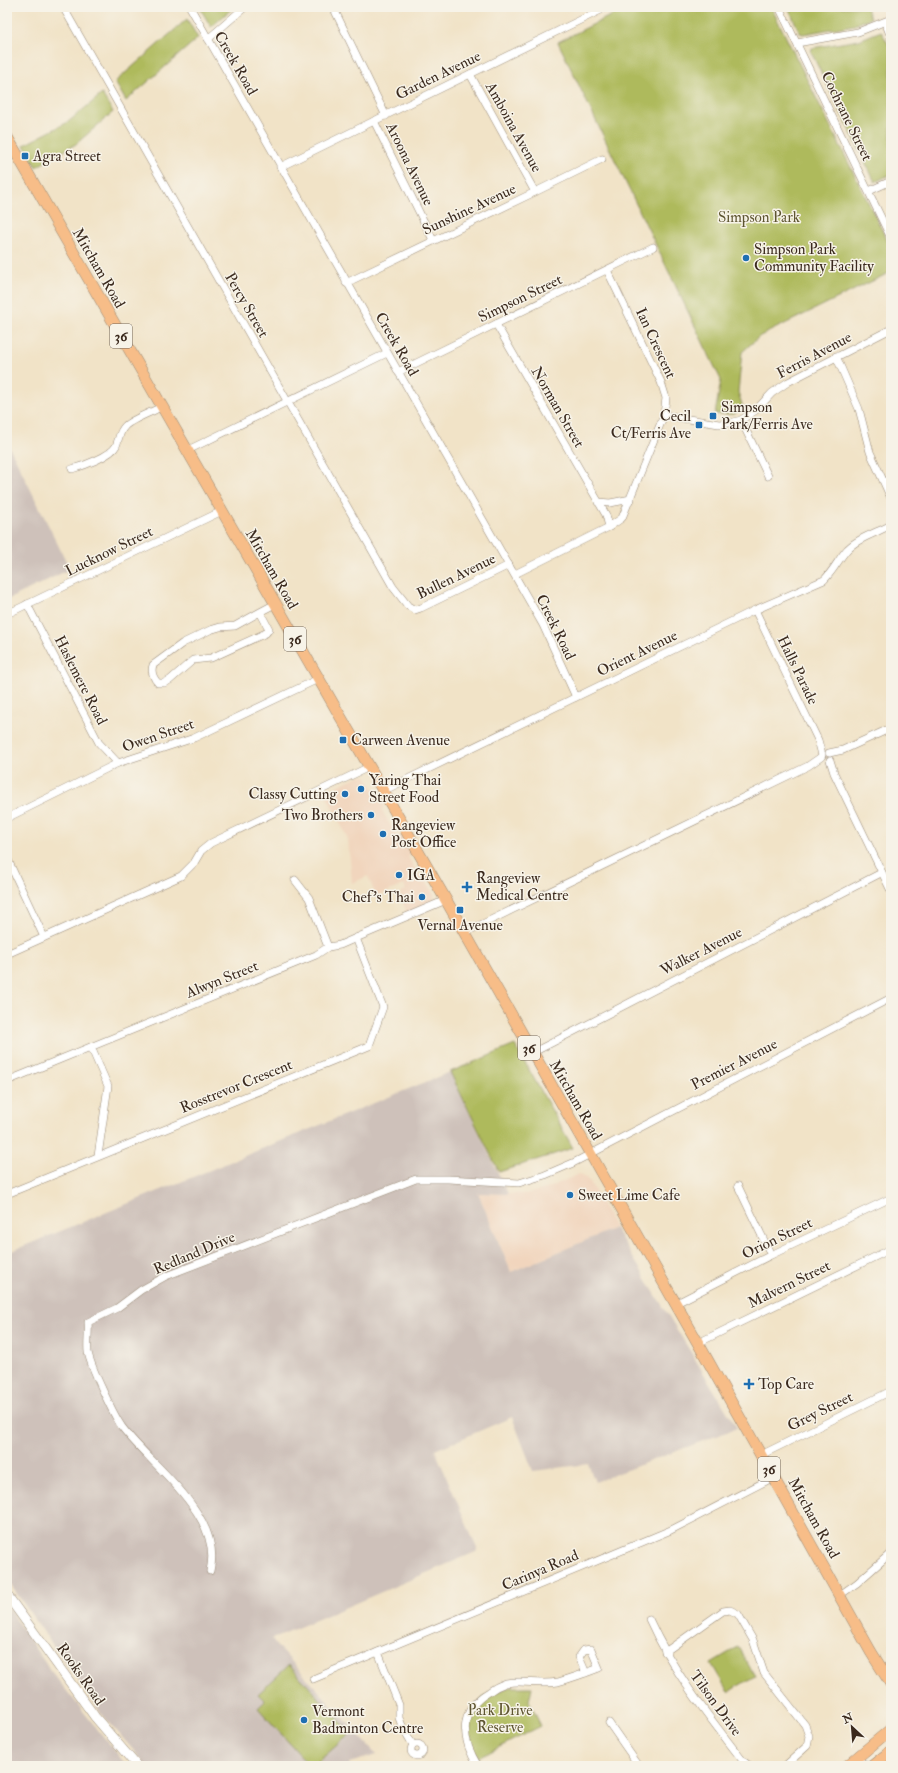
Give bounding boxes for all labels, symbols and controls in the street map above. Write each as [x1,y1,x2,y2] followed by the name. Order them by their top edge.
[210,28,262,99] street label: Creek Road
[393,47,484,104] street label: Garden Avenue
[817,68,876,164] street label: Cochrane Street
[481,78,546,176] street label: Amboina Avenue
[381,119,438,209] street label: Aroona Avenue
[32,147,101,166] place label: Agra Street
[20,151,30,161] marker: Agra Street
[419,179,519,239] street label: Sunshine Avenue
[718,208,800,228] park label: Simpson Park
[68,225,129,312] street label: Mitcham Road
[754,240,874,276] place label: Simpson Park Community Facility
[741,253,751,263] marker: Simpson Park Community Facility
[220,269,273,341] street label: Percy Street
[475,270,566,328] street label: Simpson Street
[631,305,680,382] street label: Ian Crescent
[371,309,423,380] street label: Creek Road
[110,324,132,348] road number: 36
[773,328,855,383] street label: Ferris Avenue
[527,363,589,451] street label: Norman Street
[721,398,813,434] place label: Simpson Park/Ferris Ave
[611,407,691,443] place label: Cecil Ct/Ferris Ave
[708,411,718,421] marker: Simpson Park/Ferris Ave
[694,420,704,430] marker: Cecil Ct/Ferris Ave
[62,522,156,581] street label: Lucknow Street
[241,526,302,613] street label: Mitcham Road
[413,549,499,604] street label: Bullen Avenue
[532,591,580,664] street label: Creek Road
[594,626,681,681] street label: Orient Avenue
[284,627,306,651] road number: 36
[50,632,111,729] street label: Haslemere Road
[773,633,822,708] street label: Halls Parade
[120,714,197,757] street label: Owen Street
[351,731,450,750] place label: Carween Avenue
[338,735,348,745] marker: Carween Avenue
[369,771,441,807] place label: Yaring Thai Street Food
[356,784,366,794] marker: Yaring Thai Street Food
[249,785,338,804] place label: Classy Cutting
[340,789,350,799] marker: Classy Cutting
[282,806,363,825] place label: Two Brothers
[366,810,376,820] marker: Two Brothers
[391,816,456,852] place label: Rangeview Post Office
[378,829,388,839] marker: Rangeview Post Office
[407,866,436,885] place label: IGA
[476,869,569,905] place label: Rangeview Medical Centre
[394,870,404,880] marker: IGA
[461,881,473,893] marker: Rangeview Medical Centre
[342,888,414,907] place label: Chef's Thai
[417,892,427,902] marker: Chef's Thai
[455,905,465,915] marker: Vernal Avenue
[417,916,503,935] place label: Vernal Avenue
[656,923,745,981] street label: Walker Avenue
[182,956,261,1003] street label: Alwyn Street
[688,1035,781,1094] street label: Premier Avenue
[518,1036,540,1060] road number: 36
[177,1055,295,1118] street label: Rosstrevor Crescent
[545,1057,606,1144] street label: Mitcham Road
[578,1186,680,1205] place label: Sweet Lime Cafe
[565,1190,575,1200] marker: Sweet Lime Cafe
[739,1213,816,1264] street label: Orion Street
[150,1228,238,1279] street label: Redland Drive
[745,1256,834,1313] street label: Malvern Street
[758,1375,814,1395] place label: Top Care
[743,1378,755,1390] marker: Top Care
[784,1387,856,1435] street label: Grey Street
[758,1457,780,1481] road number: 36
[784,1475,844,1563] street label: Mitcham Road
[499,1546,582,1595] street label: Carinya Road
[52,1639,109,1710] street label: Rooks Road
[685,1667,746,1740] street label: Tilson Drive
[468,1701,532,1737] park label: Park Drive Reserve
[312,1702,423,1738] place label: Vermont Badminton Centre
[832,1707,872,1747] north arrow
[840,1710,856,1727] text: N
[299,1715,309,1725] marker: Vermont Badminton Centre

